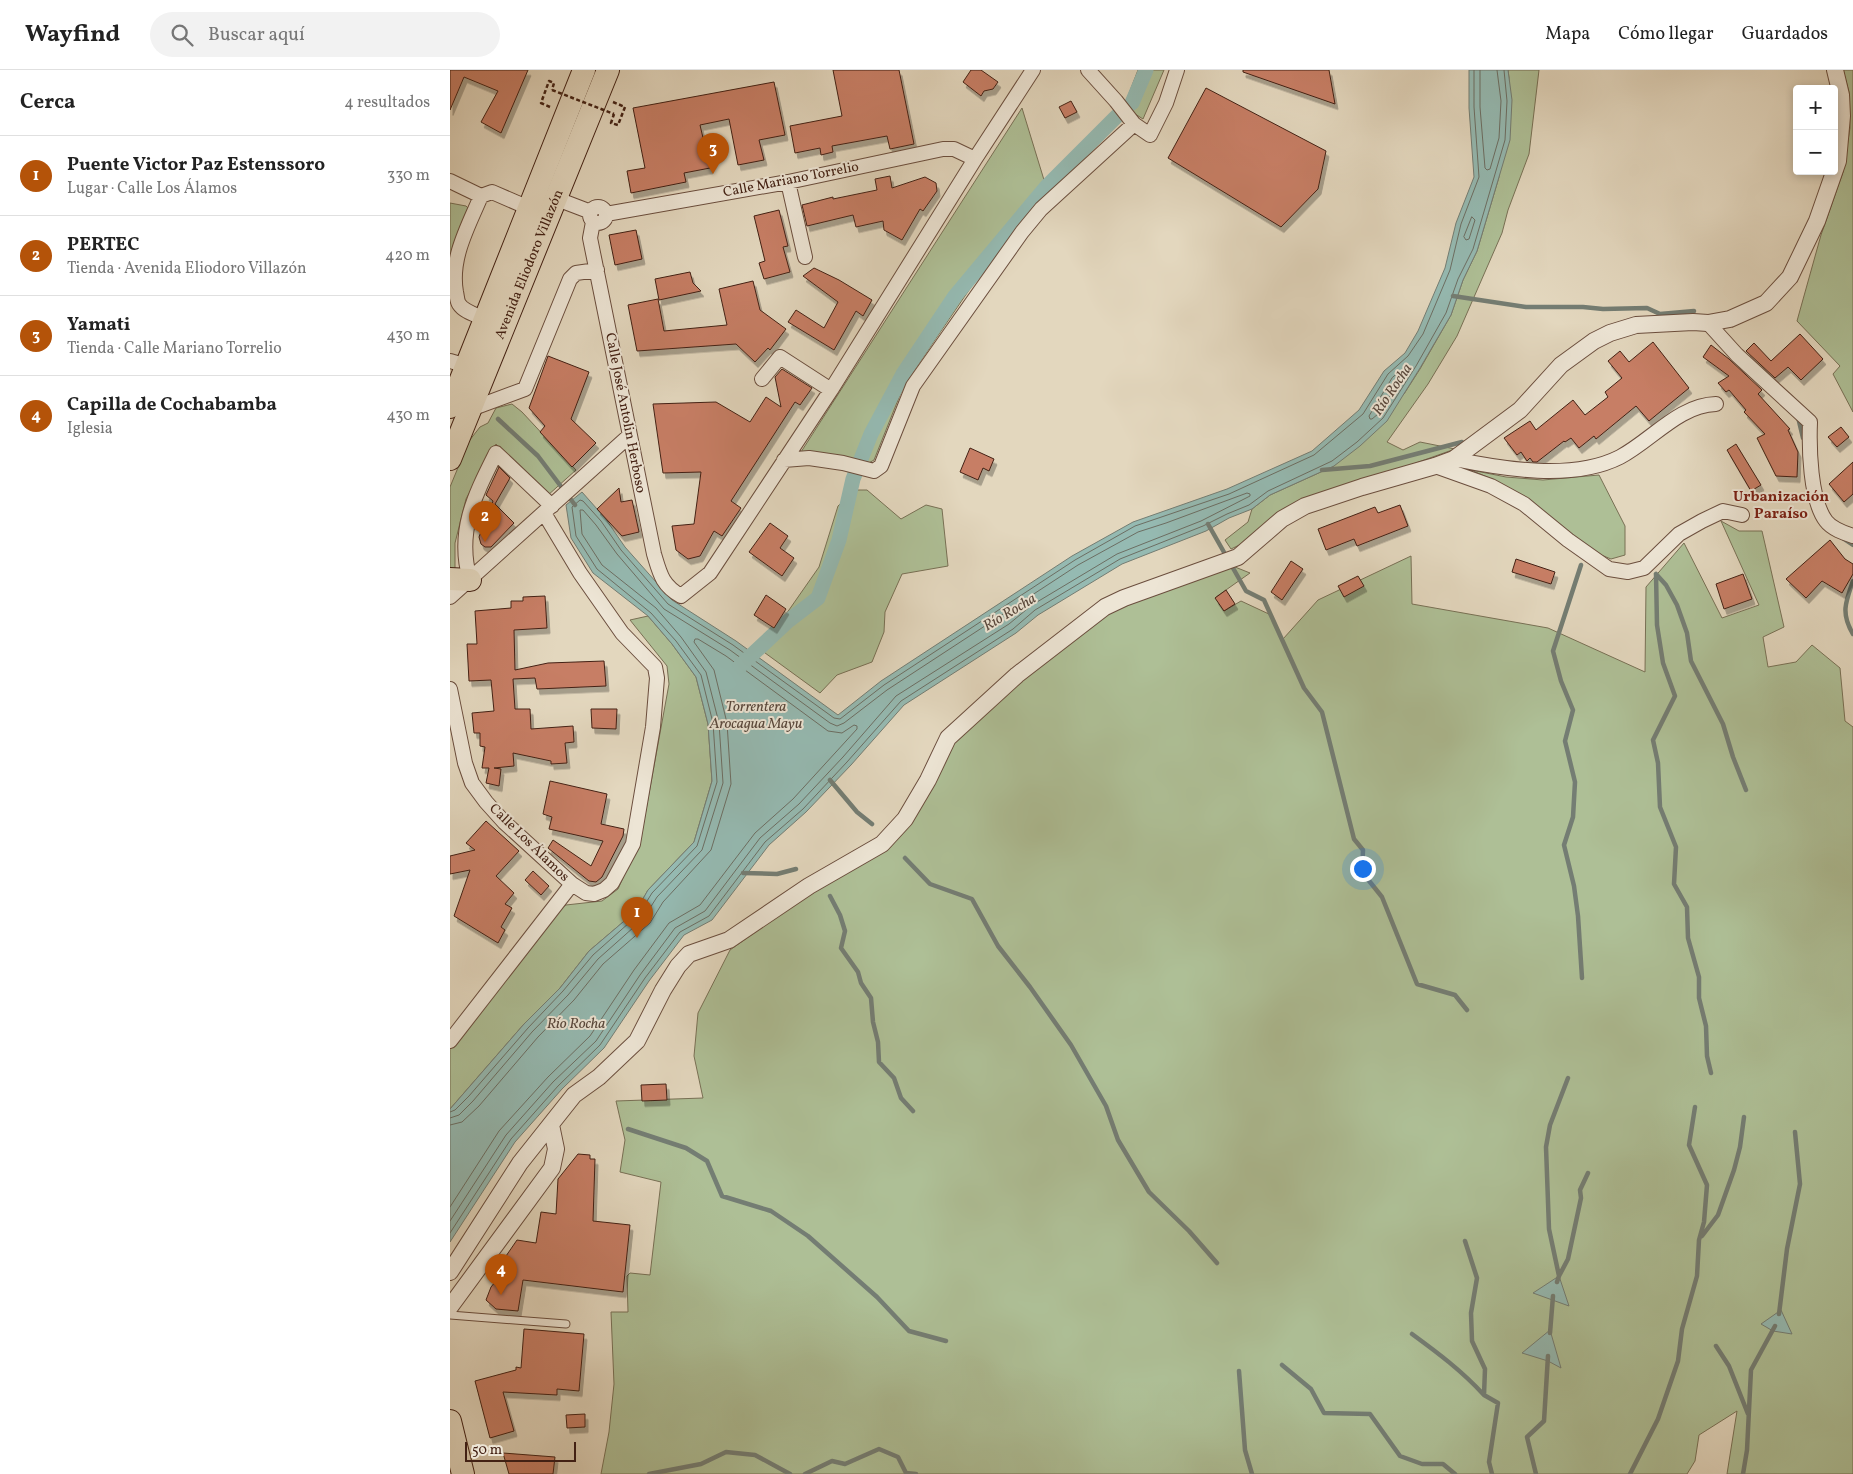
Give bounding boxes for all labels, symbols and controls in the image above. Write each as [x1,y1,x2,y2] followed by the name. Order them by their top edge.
[150,12,500,57] search box
[25,18,120,52] text: Wayfind
[168,21,196,49] icon: search
[208,22,305,48] text: Buscar aquí
[1545,22,1590,47] text: Mapa
[1618,22,1714,47] text: Cómo llegar
[1742,22,1828,47] text: Guardados
[1793,85,1838,175] map controls
[1793,85,1838,130] button: +
[20,88,75,117] text: Cerca
[344,92,430,114] text: 4 resultados
[1793,130,1838,175] button: −
[697,133,729,174] pin: 3
[67,152,325,178] text: Puente Victor Paz Estenssoro
[721,158,861,202] street label: Calle Mariano Torrelio
[33,165,39,187] text: 1
[387,165,430,187] text: 330 m
[67,178,237,200] text: Lugar · Calle Los Álamos
[490,187,568,342] street label: Avenida Eliodoro Villazón
[67,232,139,258] text: PERTEC
[32,245,40,267] text: 2
[385,245,430,267] text: 420 m
[67,258,307,280] text: Tienda · Avenida Eliodoro Villazón
[67,312,131,338] text: Yamati
[32,325,40,347] text: 3
[386,325,430,347] text: 430 m
[600,331,650,495] street label: Calle José Antolin Herboso
[67,338,282,360] text: Tienda · Calle Mariano Torrelio
[1368,360,1418,420] water label: Río Rocha
[67,392,277,418] text: Capilla de Cochabamba
[31,405,41,427] text: 4
[386,405,430,427] text: 430 m
[67,418,113,440] text: Iglesia
[1733,487,1829,525] district label: Urbanización Paraíso
[469,501,501,542] pin: 2
[979,589,1041,637] water label: Río Rocha
[709,697,803,735] water label: Torrentera Arocagua Mayu
[485,800,573,886] street label: Calle Los Álamos
[1350,856,1376,882] your location
[621,897,653,938] pin: 1
[547,1014,605,1035] water label: Río Rocha
[485,1254,517,1295] pin: 4
[465,1439,576,1462] scale bar
[472,1441,502,1460] text: 50 m

